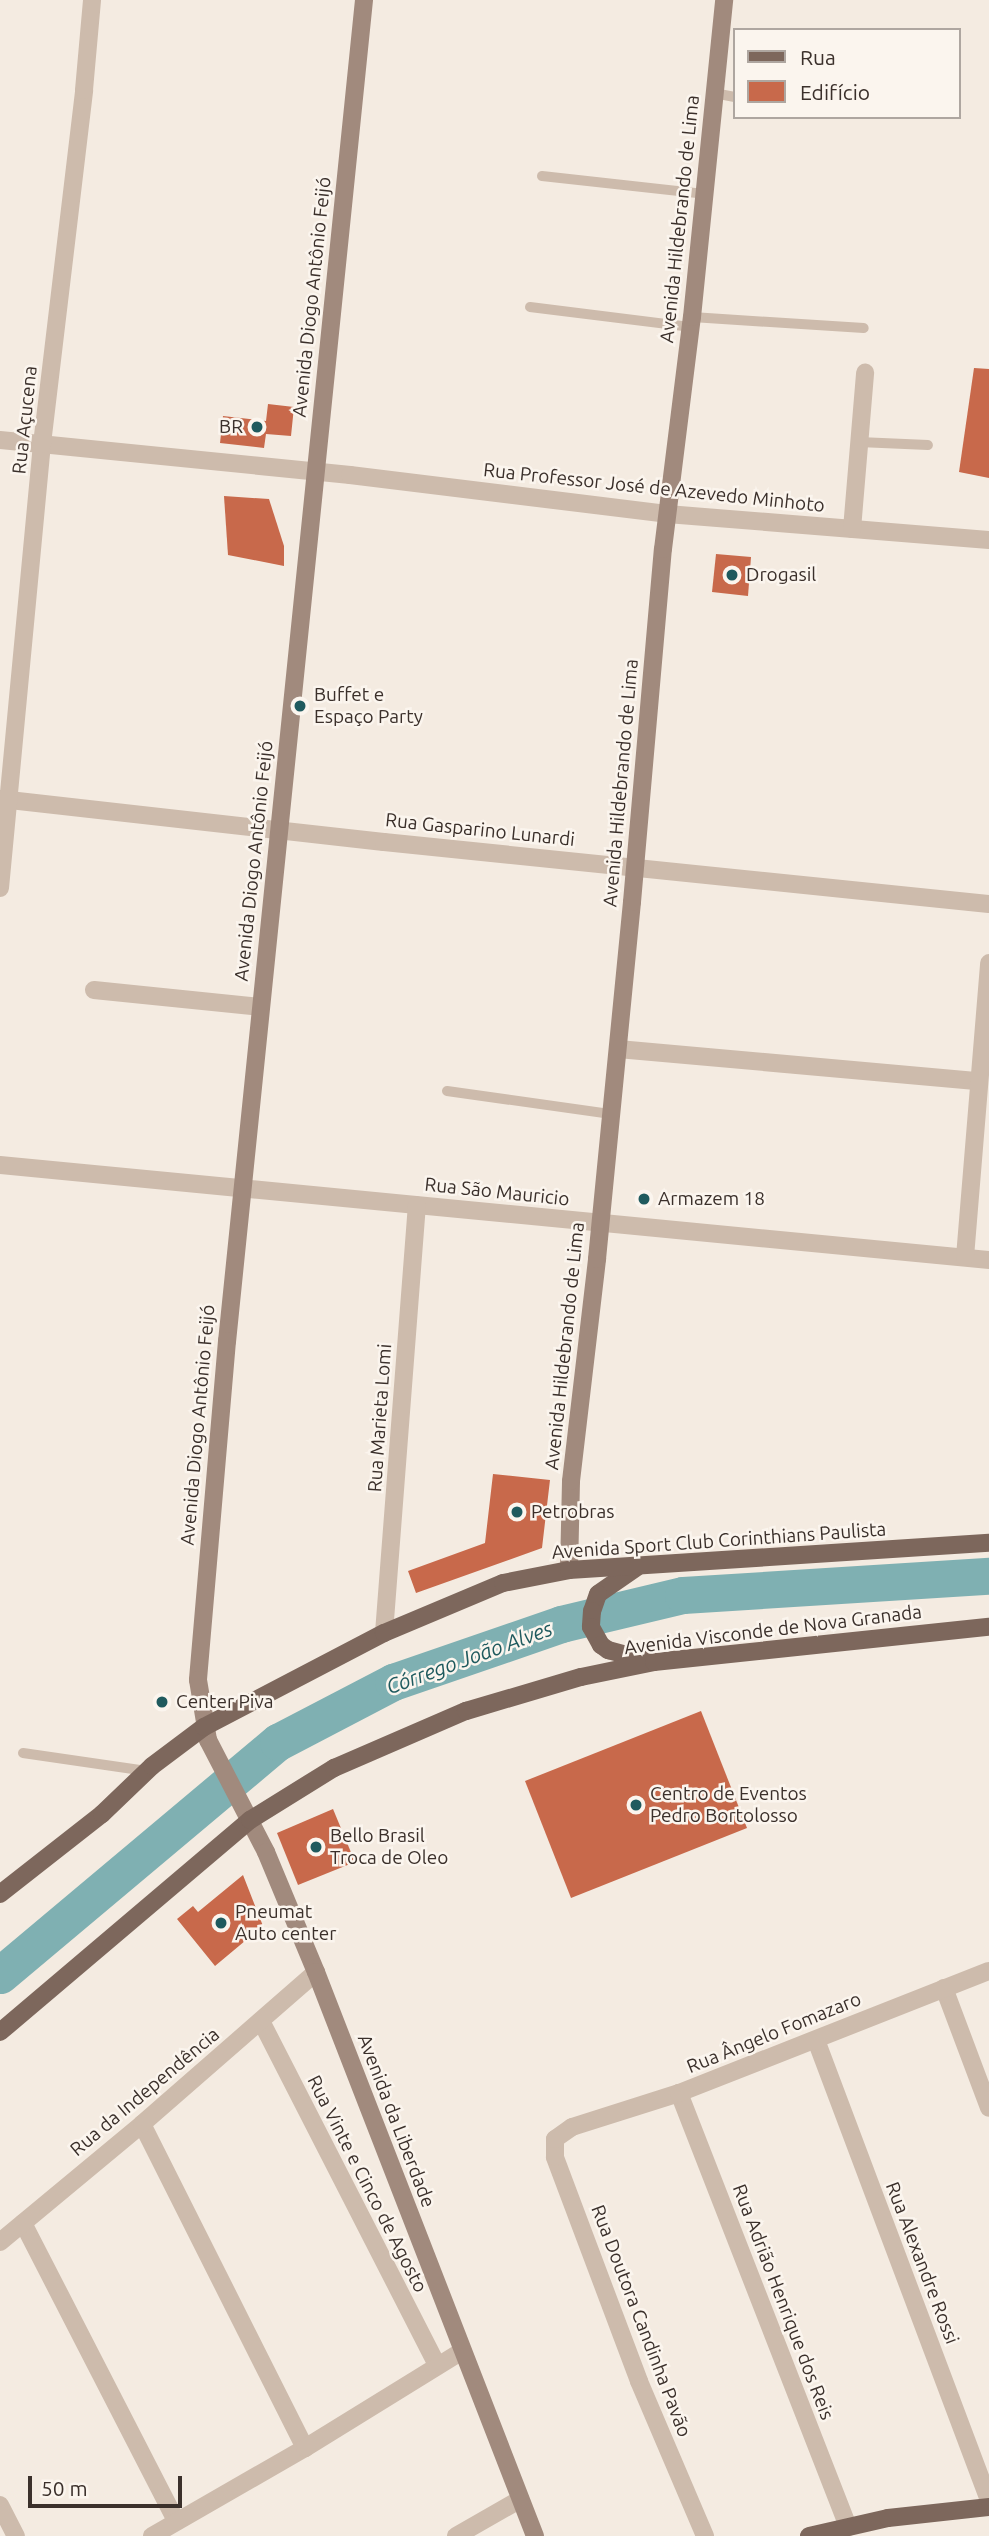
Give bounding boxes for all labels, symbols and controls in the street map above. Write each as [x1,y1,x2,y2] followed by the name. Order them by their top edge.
[734,28,961,119] legend
[800,45,836,69] text: Rua
[800,80,870,104] text: Edifício
[656,94,704,344] street label: Avenida Hildebrando de Lima
[288,176,336,418] street label: Avenida Diogo Antônio Feijó
[8,365,42,475] street label: Rua Açucena
[219,416,243,438] place label: BR
[249,419,265,435] marker: BR
[482,459,826,517] street label: Rua Professor José de Azevedo Minhoto
[746,564,816,586] place label: Drogasil
[724,567,740,583] marker: Drogasil
[599,658,643,908] street label: Avenida Hildebrando de Lima
[314,684,423,728] place label: Buffet e Espaço Party
[292,698,308,714] marker: Buffet e Espaço Party
[230,740,278,982] street label: Avenida Diogo Antônio Feijó
[384,809,576,851] street label: Rua Gasparino Lunardi
[423,1173,571,1211] street label: Rua São Mauricio
[658,1188,765,1210] place label: Armazem 18
[636,1191,652,1207] marker: Armazem 18
[541,1221,589,1471] street label: Avenida Hildebrando de Lima
[176,1304,220,1546] street label: Avenida Diogo Antônio Feijó
[363,1343,397,1493] street label: Rua Marieta Lomi
[531,1501,615,1523] place label: Petrobras
[509,1504,525,1520] marker: Petrobras
[551,1518,887,1564] street label: Avenida Sport Club Corinthians Paulista
[623,1600,923,1660] street label: Avenida Visconde de Nova Granada
[382,1615,556,1699] water label: Córrego João Alves
[176,1691,273,1713] place label: Center Piva
[154,1694,170,1710] marker: Center Piva
[650,1783,807,1827] place label: Centro de Eventos Pedro Bortolosso
[628,1797,644,1813] marker: Centro de Eventos Pedro Bortolosso
[330,1825,448,1869] place label: Bello Brasil Troca de Oleo
[308,1839,324,1855] marker: Bello Brasil Troca de Oleo
[235,1901,336,1945] place label: Pneumat Auto center
[213,1915,229,1931] marker: Pneumat Auto center
[684,1988,864,2078] street label: Rua Ângelo Fomazaro
[66,2023,224,2161] street label: Rua da Independência
[353,2031,439,2211] street label: Avenida da Liberdade
[302,2072,432,2296] street label: Rua Vinte e Cinco de Agosto
[881,2179,963,2347] street label: Rua Alexandre Rossi
[727,2181,839,2423] street label: Rua Adrião Henrique dos Reis
[586,2202,696,2440] street label: Rua Doutora Candinha Pavão
[32,2462,186,2506] scale bar
[41,2476,88,2500] text: 50 m

